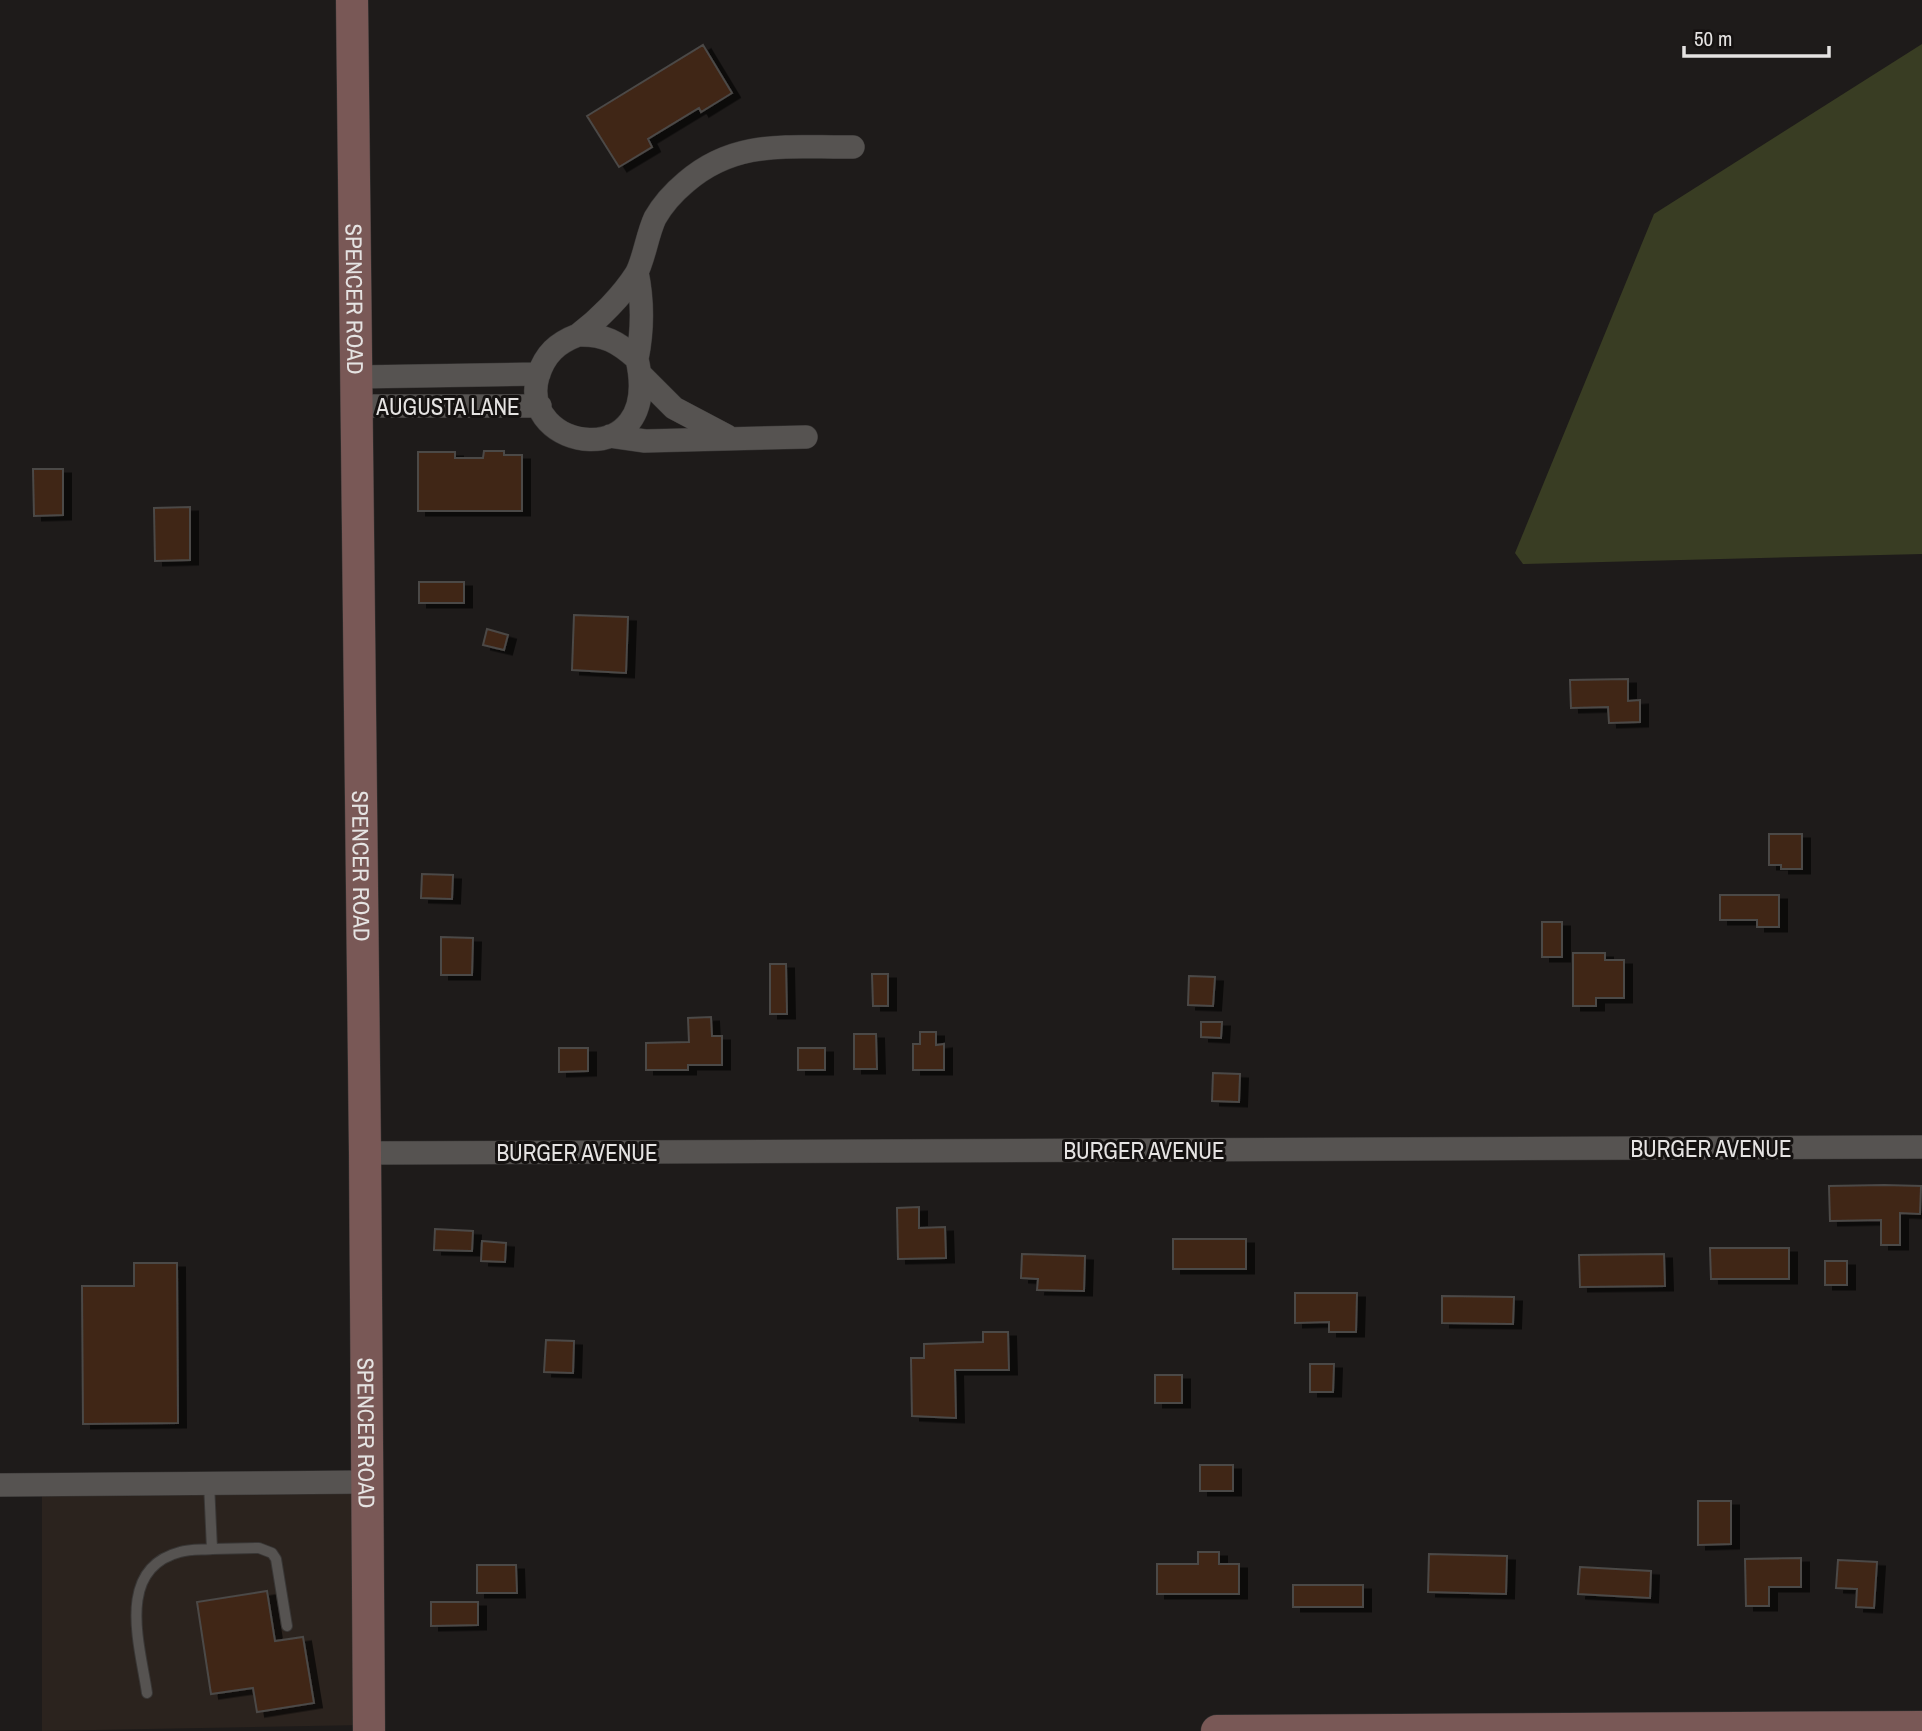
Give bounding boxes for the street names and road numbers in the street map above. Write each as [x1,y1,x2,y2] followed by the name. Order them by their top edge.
[339,223,372,375] street label: SPENCER ROAD
[375,391,520,422] street label: AUGUSTA LANE
[345,790,378,942] street label: SPENCER ROAD
[1630,1133,1792,1164] street label: BURGER AVENUE
[1063,1135,1225,1166] street label: BURGER AVENUE
[496,1137,658,1168] street label: BURGER AVENUE
[351,1357,383,1509] street label: SPENCER ROAD

